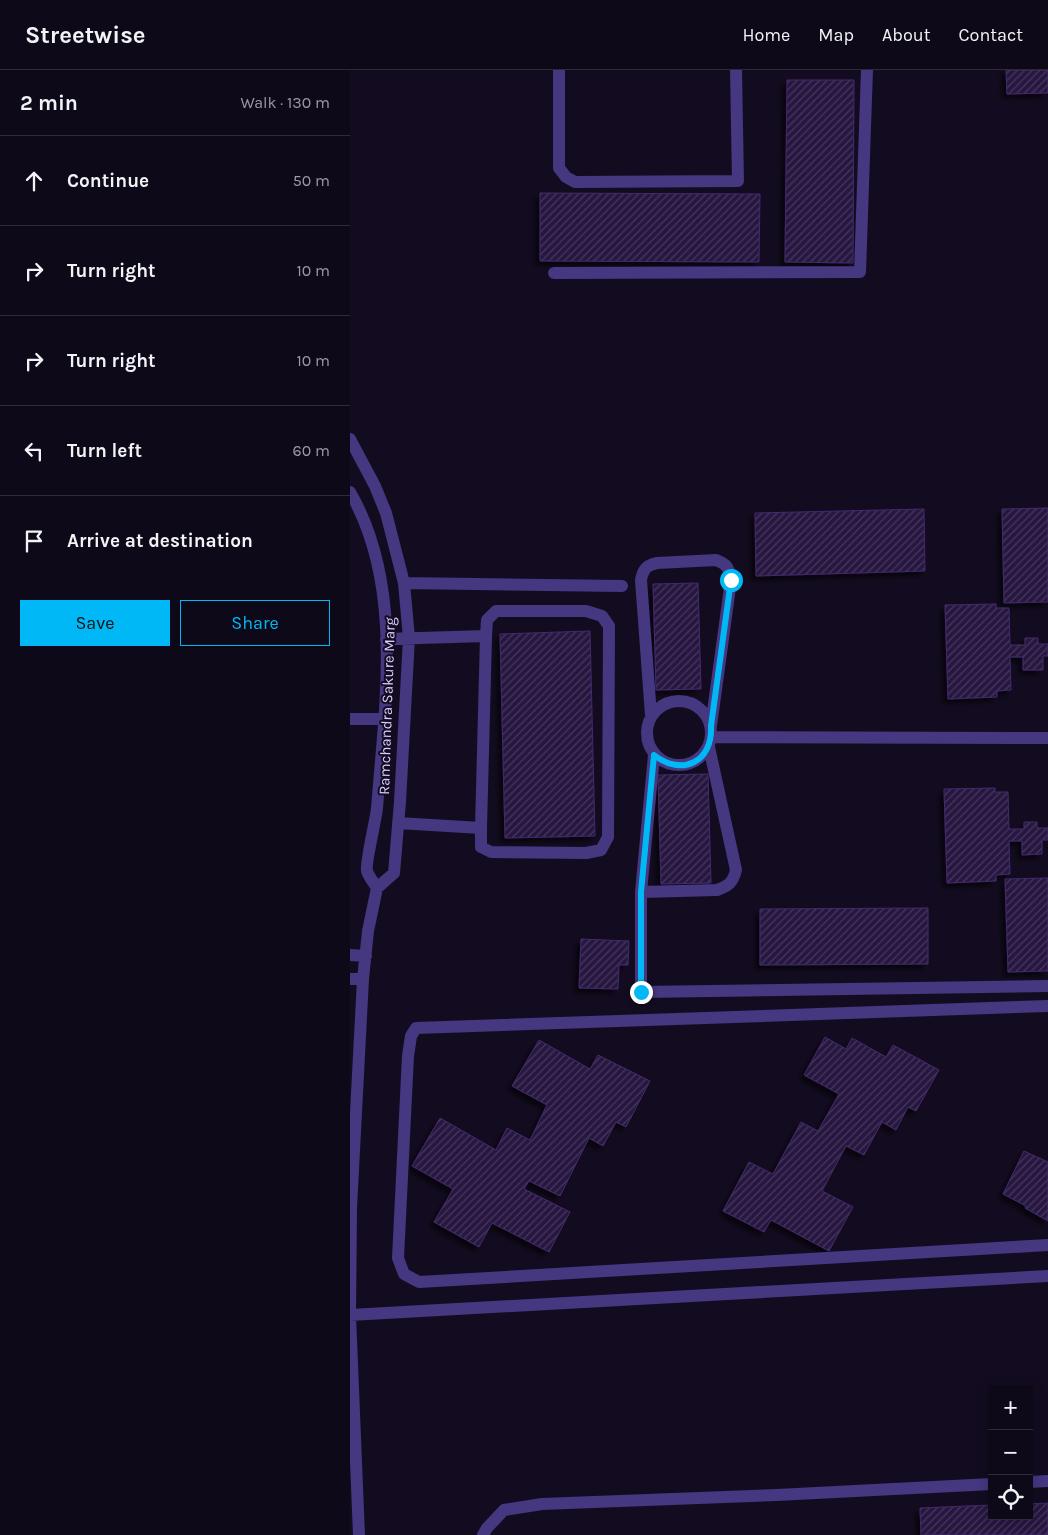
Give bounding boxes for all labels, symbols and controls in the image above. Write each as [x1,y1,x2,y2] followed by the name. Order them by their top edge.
[25,21,146,49] text: Streetwise
[742,24,790,46] text: Home
[818,24,854,46] text: Map
[882,24,931,46] text: About
[959,24,1023,46] text: Contact
[20,91,78,115] text: 2 min
[240,93,330,112] text: Walk · 130 m
[20,167,48,195] icon: ahead
[67,170,149,192] text: Continue
[293,171,330,190] text: 50 m
[20,257,48,285] icon: right
[67,260,156,282] text: Turn right
[296,261,330,280] text: 10 m
[20,347,48,375] icon: right
[67,350,156,372] text: Turn right
[296,351,330,370] text: 10 m
[20,437,48,465] icon: left
[67,440,142,462] text: Turn left
[293,441,330,460] text: 60 m
[20,527,48,555] icon: arrive
[67,530,253,552] text: Arrive at destination
[720,569,743,592] route start
[20,600,170,646] button: Save
[180,600,330,646] button: Share
[375,616,399,795] street label: Ramchandra Sakure Marg
[630,981,653,1004] route end
[988,1385,1033,1520] map controls
[988,1385,1033,1430] button: +
[988,1430,1033,1475] button: −
[988,1475,1033,1520] button: locate

